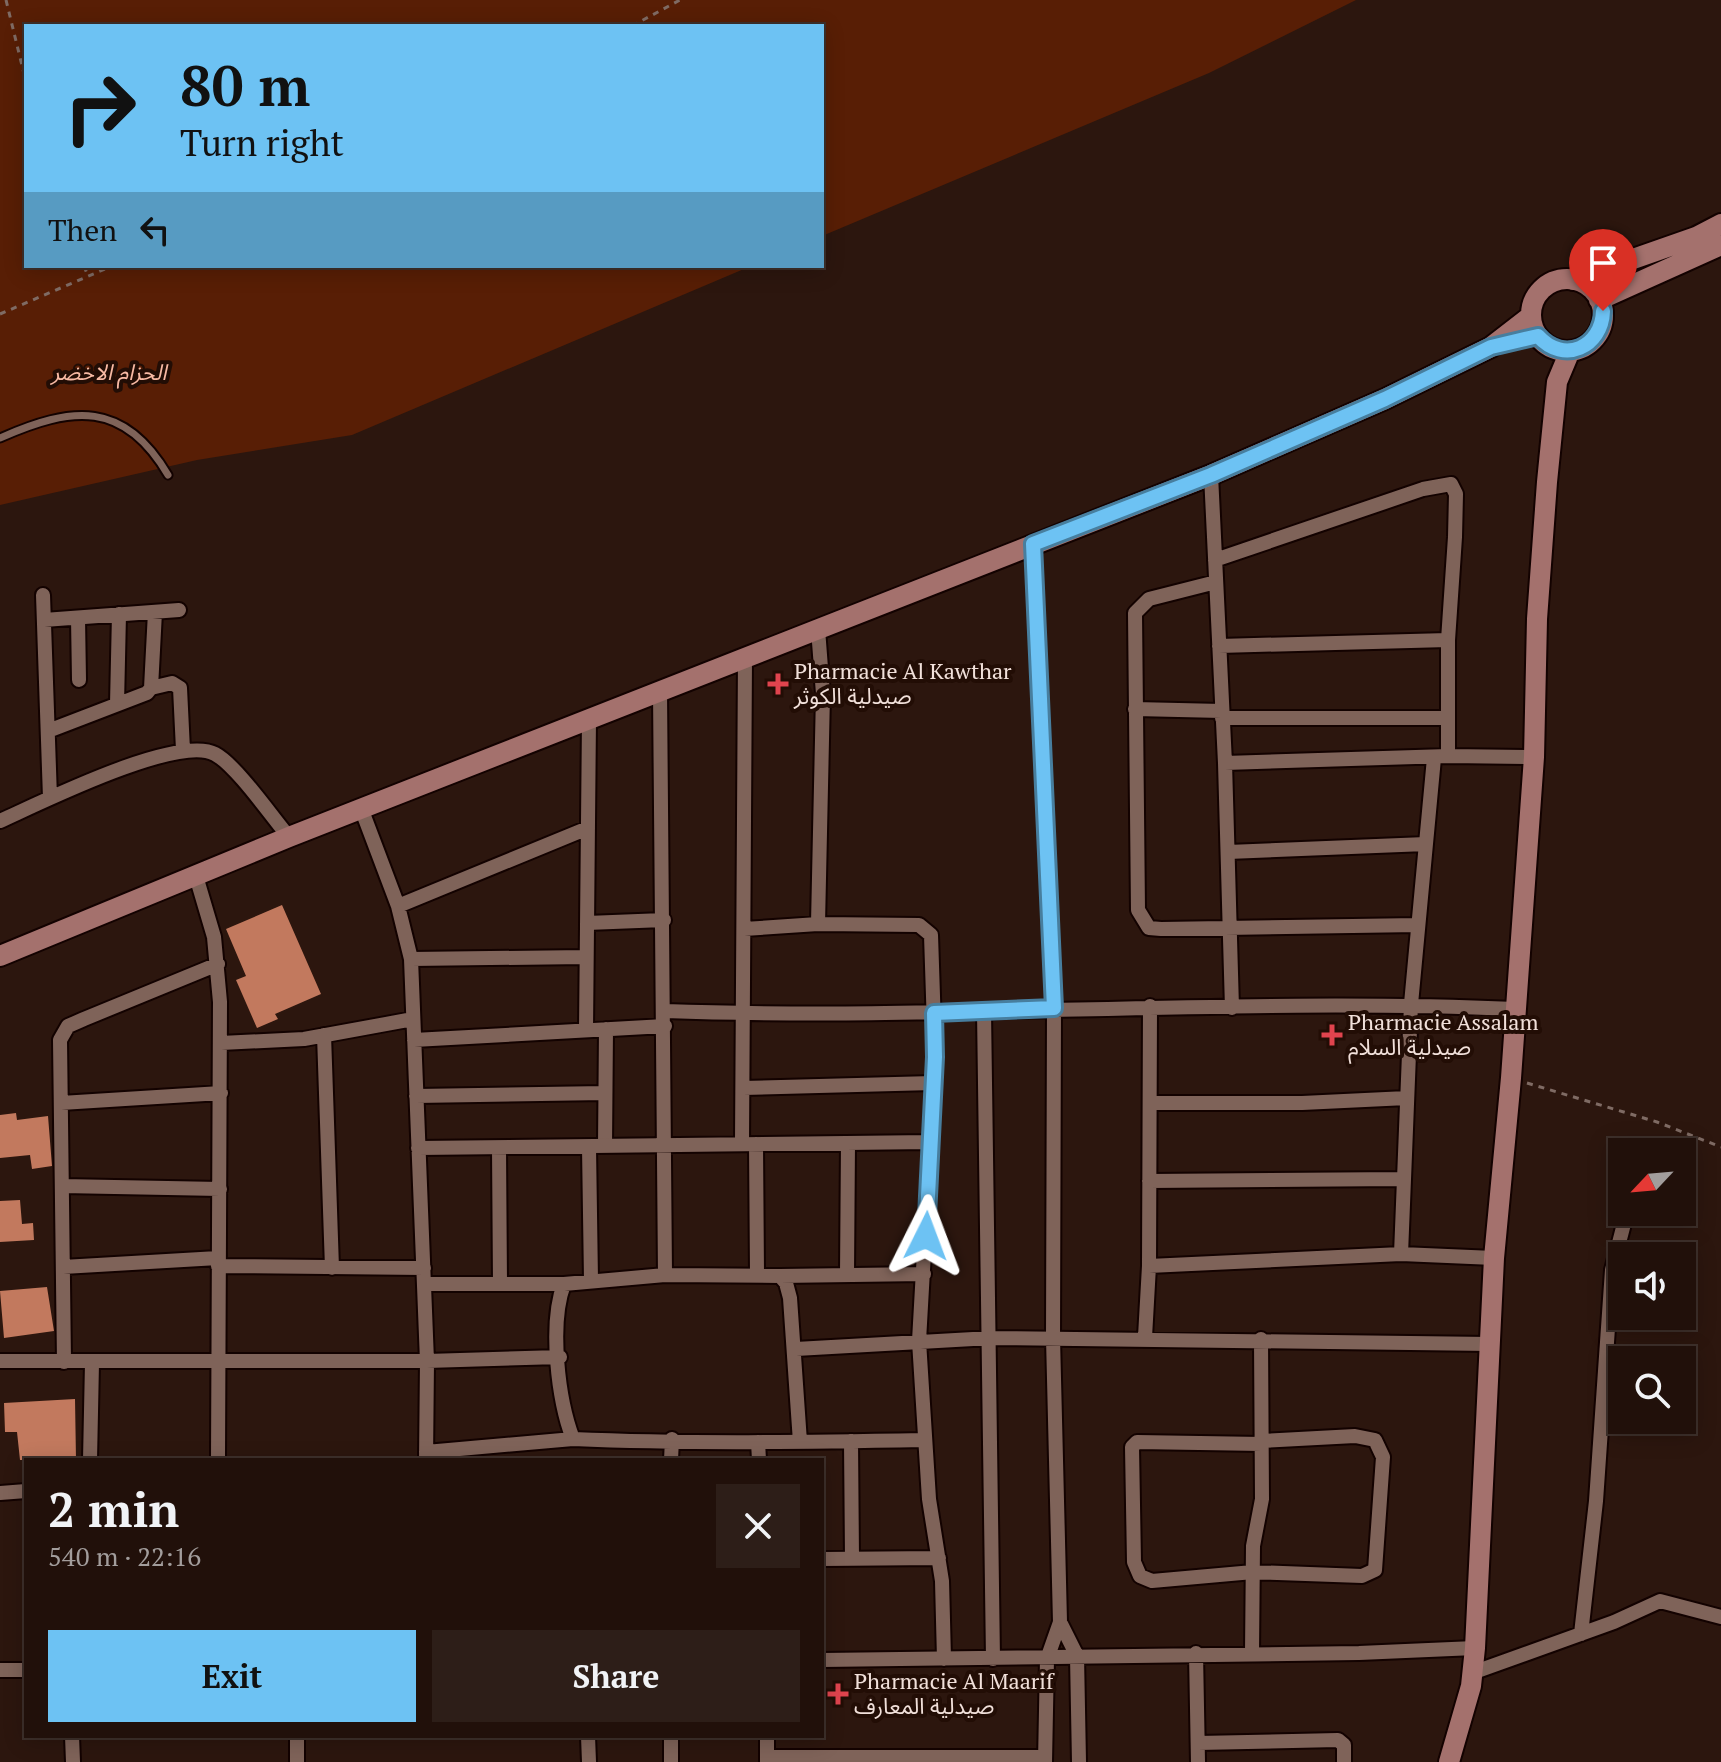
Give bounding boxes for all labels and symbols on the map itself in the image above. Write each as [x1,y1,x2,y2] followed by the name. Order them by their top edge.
[1569,229,1637,311] pin
[50,357,169,389] park label: الحزام الاخضر
[793,656,1012,710] place label: Pharmacie Al Kawthar صيدلية الكوثر
[769,675,787,693] marker: Pharmacie Al Kawthar صيدلية الكوثر
[1348,1007,1538,1064] place label: Pharmacie Assalam صيدلية السلام
[1323,1026,1341,1044] marker: Pharmacie Assalam صيدلية السلام
[1608,1138,1696,1226] north arrow
[884,1194,968,1278] position arrow
[854,1666,1055,1720] place label: Pharmacie Al Maarif صيدلية المعارف
[829,1685,847,1703] marker: Pharmacie Al Maarif صيدلية المعارف

